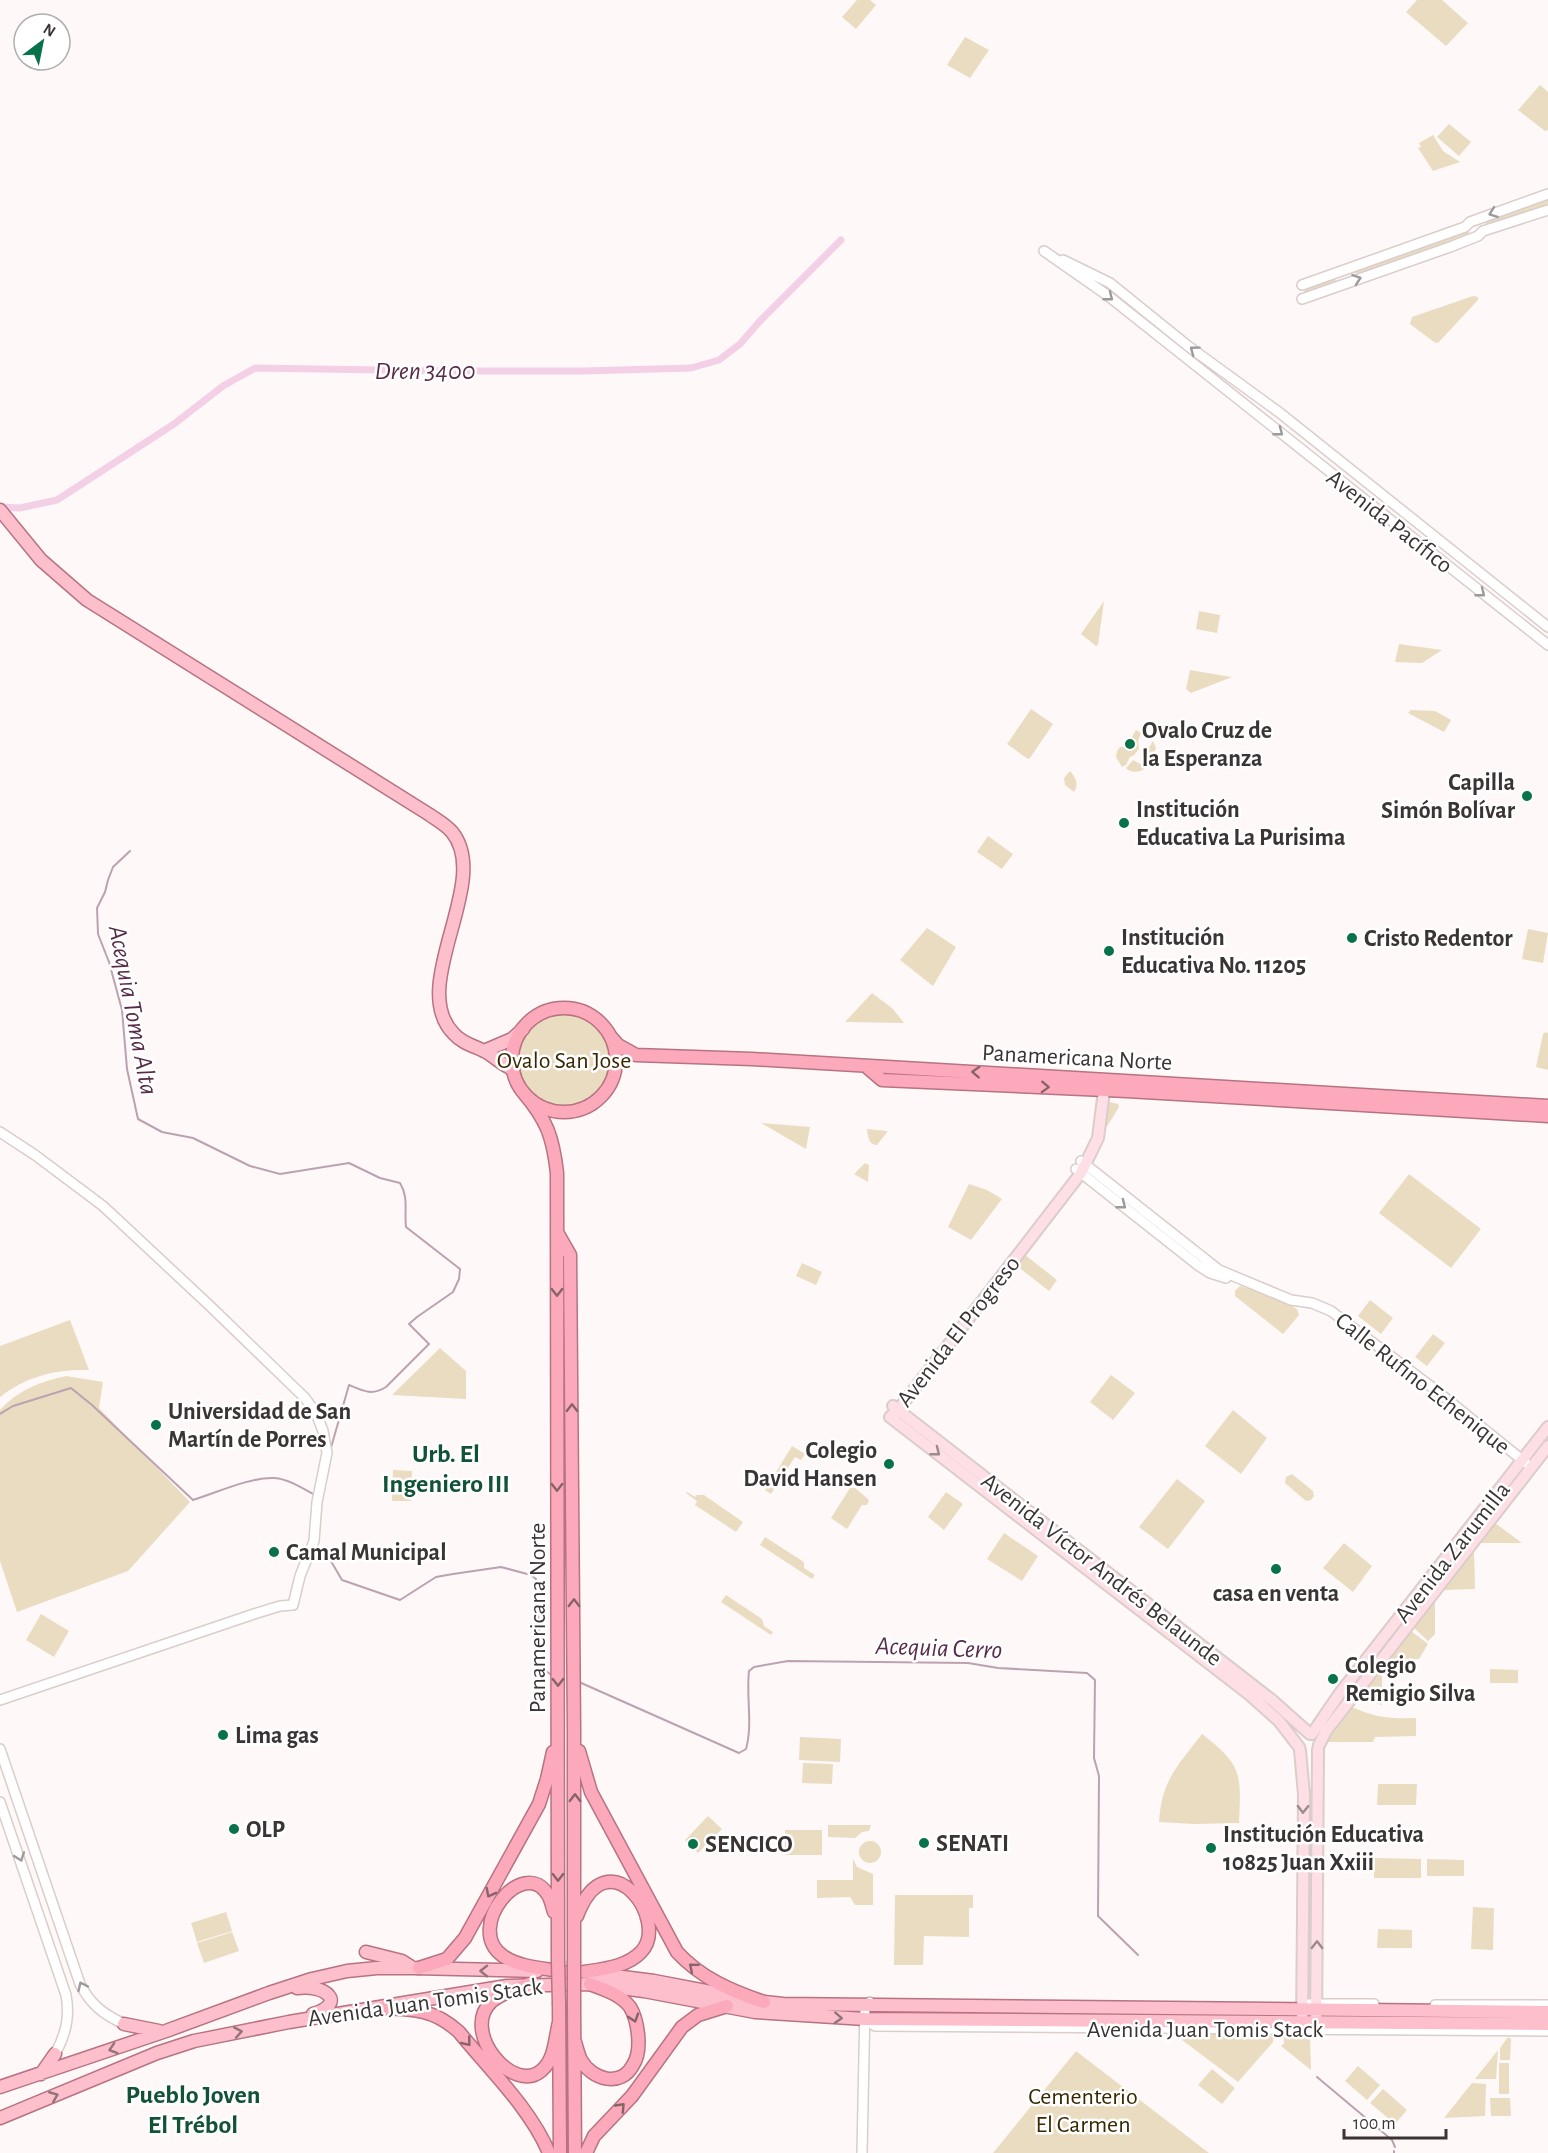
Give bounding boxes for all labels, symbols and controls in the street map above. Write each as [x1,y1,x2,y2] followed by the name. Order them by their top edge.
[12,12,72,72] north arrow
[40,20,58,40] text: N
[1488,206,1499,219] one-way arrow
[1351,274,1362,287] one-way arrow
[1102,289,1113,300] one-way arrow
[1189,347,1200,358] one-way arrow
[374,358,476,384] water label: Dren 3400
[1272,425,1283,436] one-way arrow
[1322,465,1457,578] street label: Avenida Pacífico
[1474,585,1485,596] one-way arrow
[1142,719,1272,771] place label: Ovalo Cruz de la Esperanza
[1123,737,1137,751] marker: Ovalo Cruz de la Esperanza
[1381,771,1516,823] place label: Capilla Simón Bolívar
[1520,789,1534,803] marker: Capilla Simón Bolívar
[1136,798,1345,850] place label: Institución Educativa La Purisima
[1117,816,1131,830] marker: Institución Educativa La Purisima
[104,922,162,1097] water label: Acequia Toma Alta
[1121,926,1306,978] place label: Institución Educativa No. 11205
[1364,927,1513,951] place label: Cristo Redentor
[1345,931,1359,945] marker: Cristo Redentor
[1102,944,1116,958] marker: Institución Educativa No. 11205
[981,1041,1173,1075] street label: Panamericana Norte
[497,1049,631,1073] park label: Ovalo San Jose
[972,1066,981,1079] one-way arrow
[1041,1081,1050,1094] one-way arrow
[1115,1198,1126,1209] one-way arrow
[893,1252,1025,1412] street label: Avenida El Progreso
[551,1288,563,1297] one-way arrow
[1331,1308,1514,1459] street label: Calle Rufino Echenique
[168,1400,351,1452] place label: Universidad de San Martín de Porres
[566,1403,578,1412] one-way arrow
[149,1418,163,1432] marker: Universidad de San Martín de Porres
[743,1439,877,1491] place label: Colegio David Hansen
[382,1441,510,1497] district label: Urb. El Ingeniero III
[929,1445,940,1456] one-way arrow
[882,1457,896,1471] marker: Colegio David Hansen
[977,1469,1226,1671] street label: Avenida Víctor Andrés Belaunde
[1391,1478,1515,1627] street label: Avenida Zarumilla
[551,1483,563,1492] one-way arrow
[526,1523,550,1713] street label: Panamericana Norte
[286,1541,446,1565] place label: Camal Municipal
[267,1545,281,1559] marker: Camal Municipal
[1269,1562,1283,1576] marker: casa en venta
[1213,1582,1339,1606] place label: casa en venta
[567,1598,580,1607] one-way arrow
[874,1633,1003,1663] water label: Acequia Cerro
[1345,1654,1476,1706] place label: Colegio Remigio Silva
[1326,1672,1340,1686] marker: Colegio Remigio Silva
[552,1678,564,1687] one-way arrow
[235,1724,319,1748] place label: Lima gas
[216,1728,230,1742] marker: Lima gas
[569,1793,581,1802] one-way arrow
[1297,1804,1310,1813] one-way arrow
[246,1818,285,1842] place label: OLP
[227,1822,241,1836] marker: OLP
[1223,1823,1424,1875] place label: Institución Educativa 10825 Juan Xxiii
[936,1832,1009,1856] place label: SENATI
[705,1833,793,1857] place label: SENCICO
[917,1836,931,1850] marker: SENATI
[686,1837,700,1851] marker: SENCICO
[1204,1841,1218,1855] marker: Institución Educativa 10825 Juan Xxiii
[12,1851,25,1862] one-way arrow
[552,1873,564,1882] one-way arrow
[486,1887,497,1898] one-way arrow
[1311,1940,1323,1949] one-way arrow
[689,1963,700,1974] one-way arrow
[480,1964,489,1977] one-way arrow
[306,1975,544,2031] street label: Avenida Juan Tomis Stack
[77,1982,89,1993] one-way arrow
[833,2011,842,2024] one-way arrow
[627,2013,639,2023] one-way arrow
[1087,2018,1323,2042] street label: Avenida Juan Tomis Stack
[232,2026,242,2039] one-way arrow
[460,2035,471,2046] one-way arrow
[108,2041,119,2054] one-way arrow
[125,2082,261,2138] district label: Pueblo Joven El Trébol
[1028,2085,1138,2137] park label: Cementerio El Carmen
[48,2091,59,2103] one-way arrow
[1344,2102,1446,2140] scale bar
[614,2104,625,2115] one-way arrow
[1353,2115,1396,2133] text: 100 m

